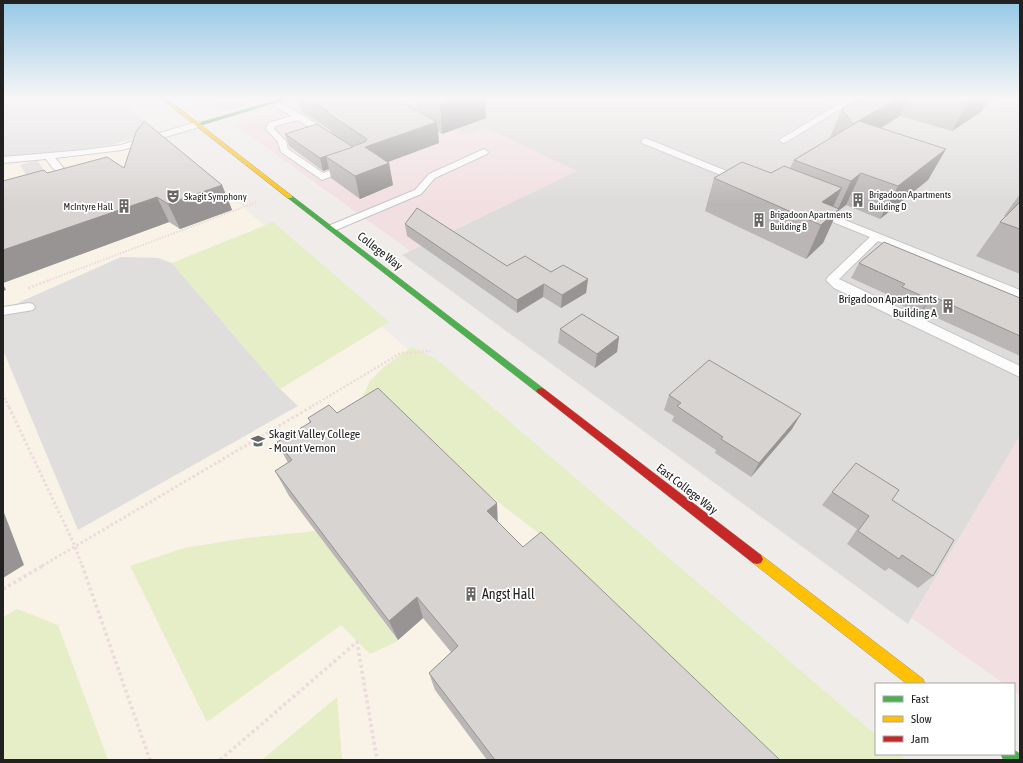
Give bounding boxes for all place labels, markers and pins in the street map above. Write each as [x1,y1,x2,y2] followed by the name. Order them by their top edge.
[165,188,181,204] theatre icon: Skagit Symphony
[869,189,952,212] place label: Brigadoon Apartments Building D
[184,191,247,202] place label: Skagit Symphony
[850,192,866,208] building icon: Brigadoon Apartments Building D
[116,198,132,214] building icon: McIntyre Hall
[64,201,113,212] place label: McIntyre Hall
[770,209,853,232] place label: Brigadoon Apartments Building B
[751,212,767,228] building icon: Brigadoon Apartments Building B
[838,292,937,320] place label: Brigadoon Apartments Building A
[940,298,956,314] building icon: Brigadoon Apartments Building A
[269,427,360,455] place label: Skagit Valley College - Mount Vernon
[250,433,266,449] school or university icon: Skagit Valley College - Mount Vernon
[463,586,479,602] building icon: Angst Hall
[482,586,535,602] place label: Angst Hall

